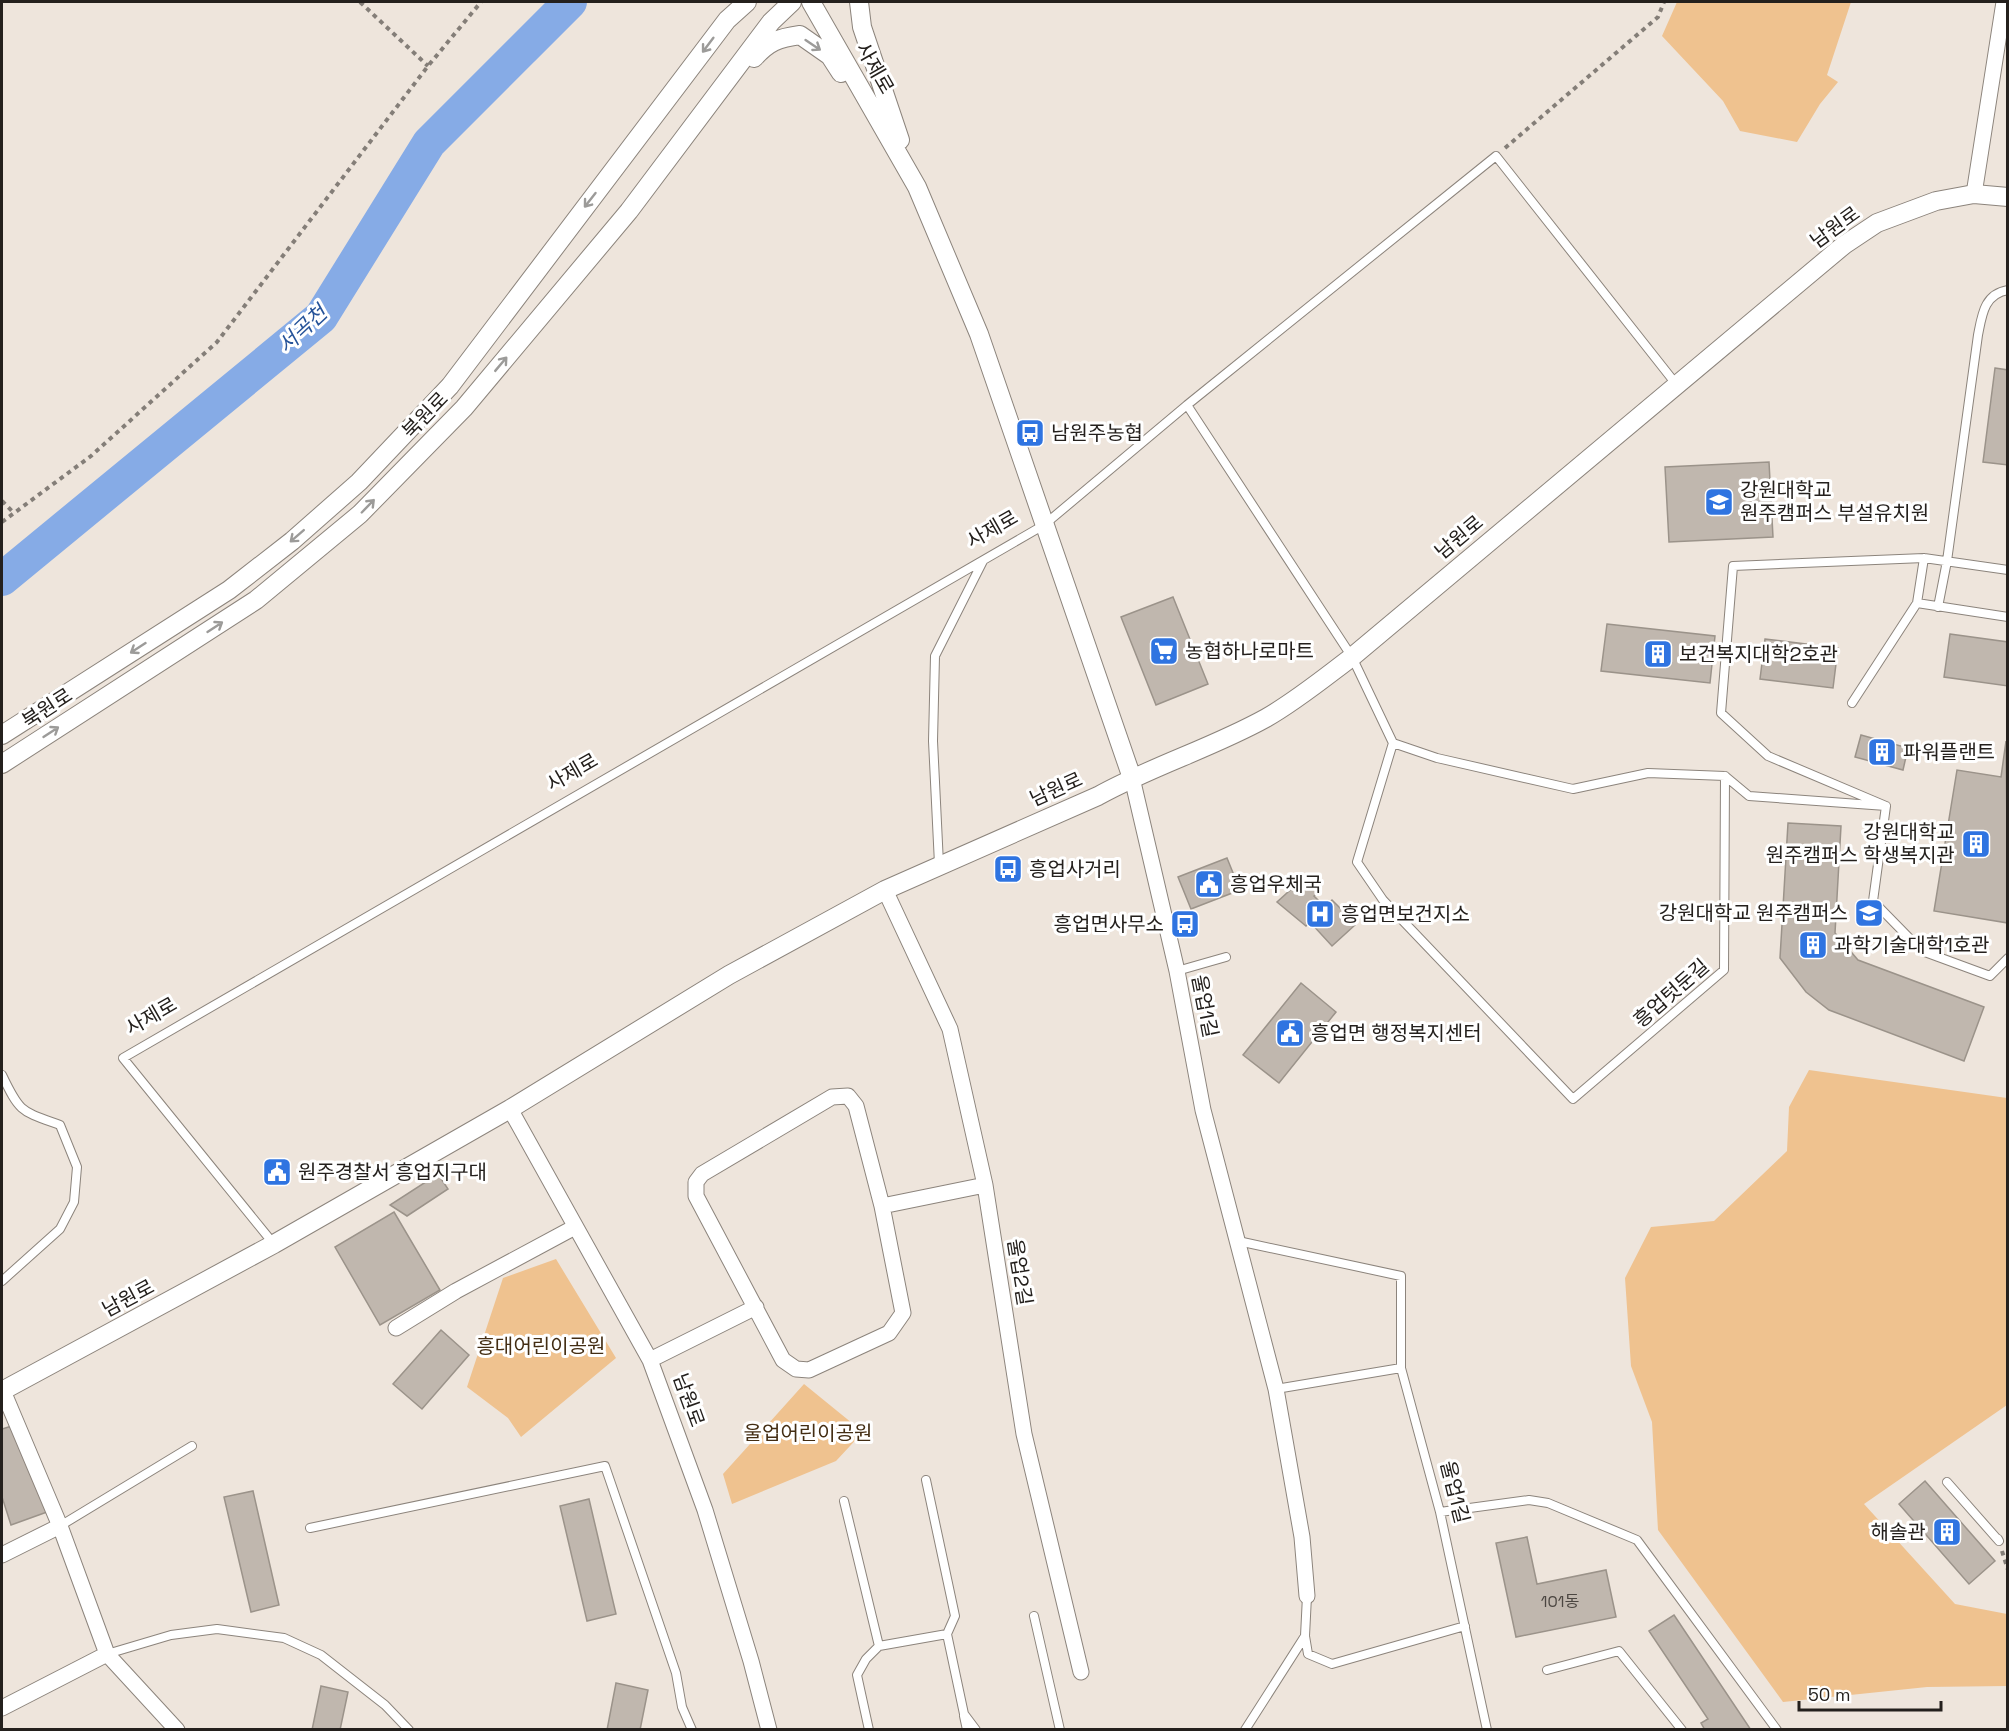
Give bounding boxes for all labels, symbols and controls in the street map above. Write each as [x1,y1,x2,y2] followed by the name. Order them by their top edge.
[702,37,715,53] one-way arrow
[805,38,822,51] one-way arrow
[850,38,900,98] street label: 사제로
[584,192,597,208] one-way arrow
[1805,200,1865,254] street label: 남원로
[272,298,334,359] water label: 서곡천
[494,357,508,372] one-way arrow
[396,386,454,444] street label: 북원로
[1014,417,1046,449] bus stop icon: 남원주농협
[1051,420,1143,446] place label: 남원주농협
[1740,477,1929,526] place label: 강원대학교 원주캠퍼스 부설유치원
[1703,486,1735,518] school or university icon: 강원대학교 원주캠퍼스 부설유치원
[360,499,375,514] one-way arrow
[962,504,1022,554] street label: 사제로
[1429,509,1489,565] street label: 남원로
[290,529,305,543] one-way arrow
[206,620,223,633] one-way arrow
[1148,635,1180,667] supermarket icon: 농협하나로마트
[1185,638,1314,664] place label: 농협하나로마트
[1642,638,1674,670] building icon: 보건복지대학2호관
[1679,641,1838,667] place label: 보건복지대학2호관
[130,642,147,655] one-way arrow
[17,682,77,734] street label: 북원로
[42,726,59,739] one-way arrow
[1866,736,1898,768] building icon: 파워플랜트
[1903,739,1995,765] place label: 파워플랜트
[542,747,602,797] street label: 사제로
[1025,766,1087,812] street label: 남원로
[1766,819,1955,868] place label: 강원대학교 원주캠퍼스 학생복지관
[1960,828,1992,860] building icon: 강원대학교 원주캠퍼스 학생복지관
[992,853,1024,885] bus stop icon: 흥업사거리
[1029,856,1121,882] place label: 흥업사거리
[1193,868,1225,900] public building icon: 흥업우체국
[1230,871,1322,897] place label: 흥업우체국
[1853,897,1885,929] school or university icon: 강원대학교 원주캠퍼스
[1304,898,1336,930] hospital icon: 흥업면보건지소
[1659,900,1848,926] place label: 강원대학교 원주캠퍼스
[1341,901,1470,927] place label: 흥업면보건지소
[1169,908,1201,940] bus stop icon: 흥업면사무소
[1054,911,1164,937] place label: 흥업면사무소
[1797,929,1829,961] building icon: 과학기술대학1호관
[1834,932,1990,958] place label: 과학기술대학1호관
[1628,953,1714,1033] street label: 흥업텃둔길
[1186,972,1224,1040] street label: 울업1길
[121,991,181,1041] street label: 사제로
[1274,1017,1306,1049] public building icon: 흥업면 행정복지센터
[1311,1020,1482,1046] place label: 흥업면 행정복지센터
[261,1156,293,1188] public building icon: 원주경찰서 흥업지구대
[298,1159,487,1185] place label: 원주경찰서 흥업지구대
[1002,1237,1038,1307] street label: 울업2길
[98,1274,158,1322] street label: 남원로
[477,1333,605,1359] park label: 흥대어린이공원
[667,1370,711,1430] street label: 남원로
[744,1420,872,1446] park label: 울업어린이공원
[1435,1458,1475,1526] street label: 울업1길
[1931,1516,1963,1548] building icon: 해솔관
[1871,1519,1926,1545] place label: 해솔관
[1541,1591,1579,1612] house number: 101동
[1799,1674,1942,1712] scale bar
[1808,1683,1850,1706] text: 50 m

